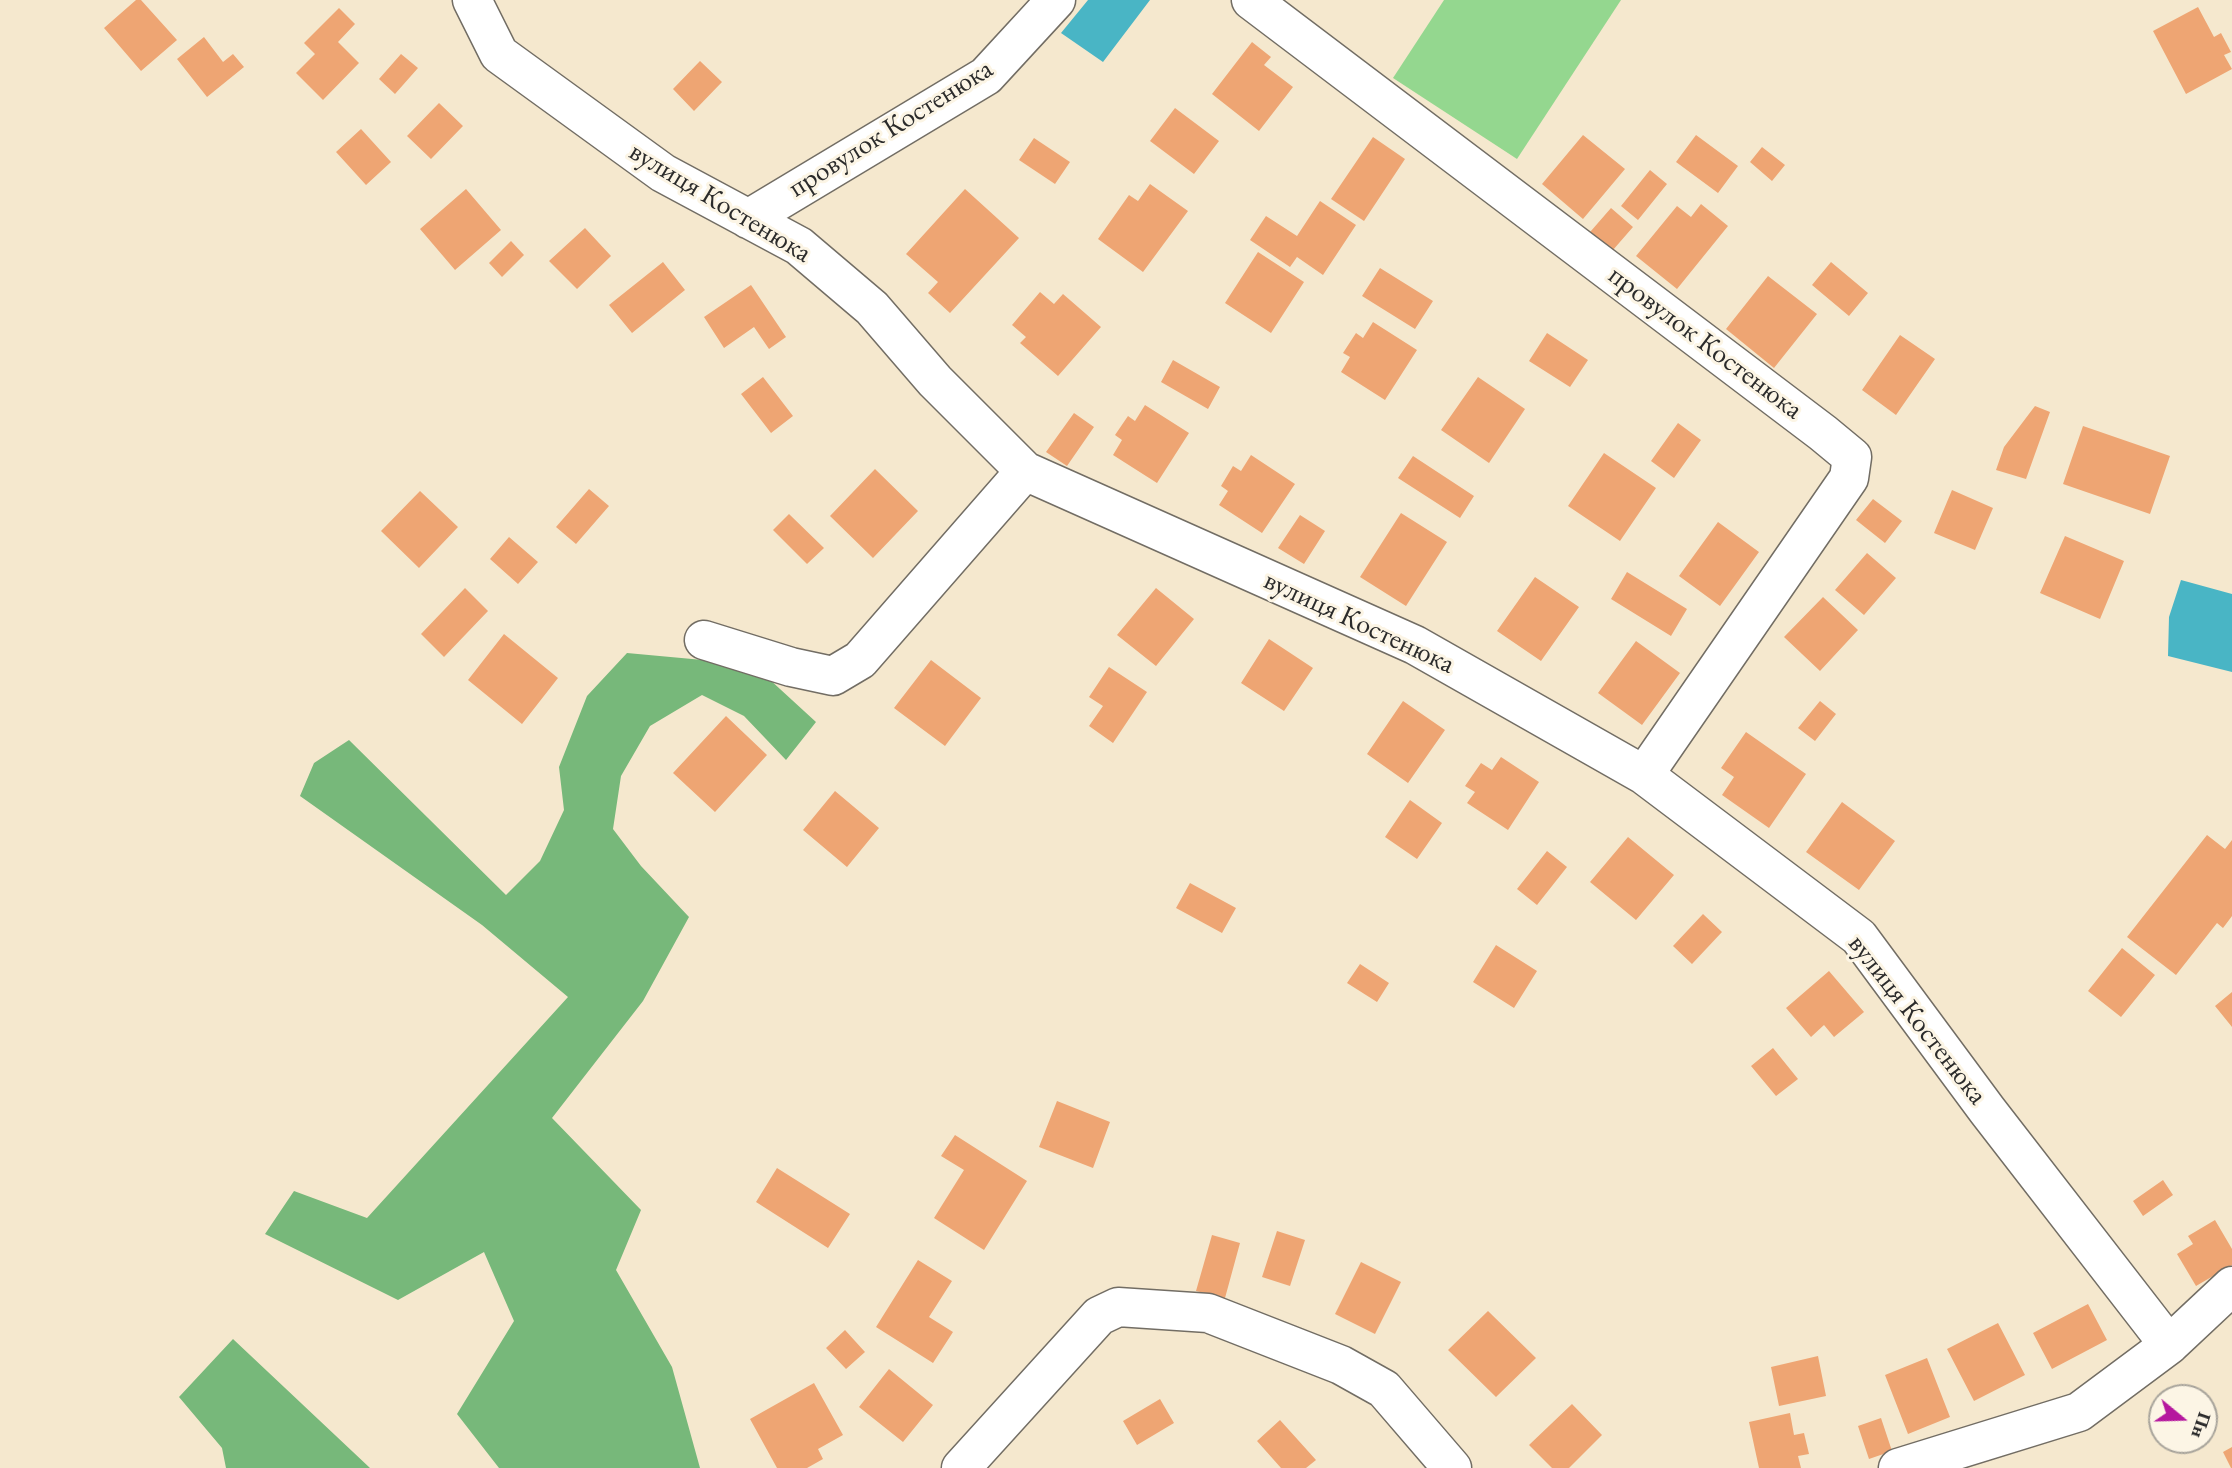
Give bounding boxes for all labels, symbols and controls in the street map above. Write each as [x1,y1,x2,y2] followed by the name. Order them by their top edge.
[783,53,999,205] street label: провулок Костенюка
[623,135,817,271] street label: вулиця Костенюка
[1601,259,1809,427] street label: провулок Костенюка
[1258,564,1460,682] street label: вулиця Костенюка
[1840,928,1994,1112] street label: вулиця Костенюка
[2148,1384,2218,1454] north arrow
[2185,1409,2217,1442] text: Пн

